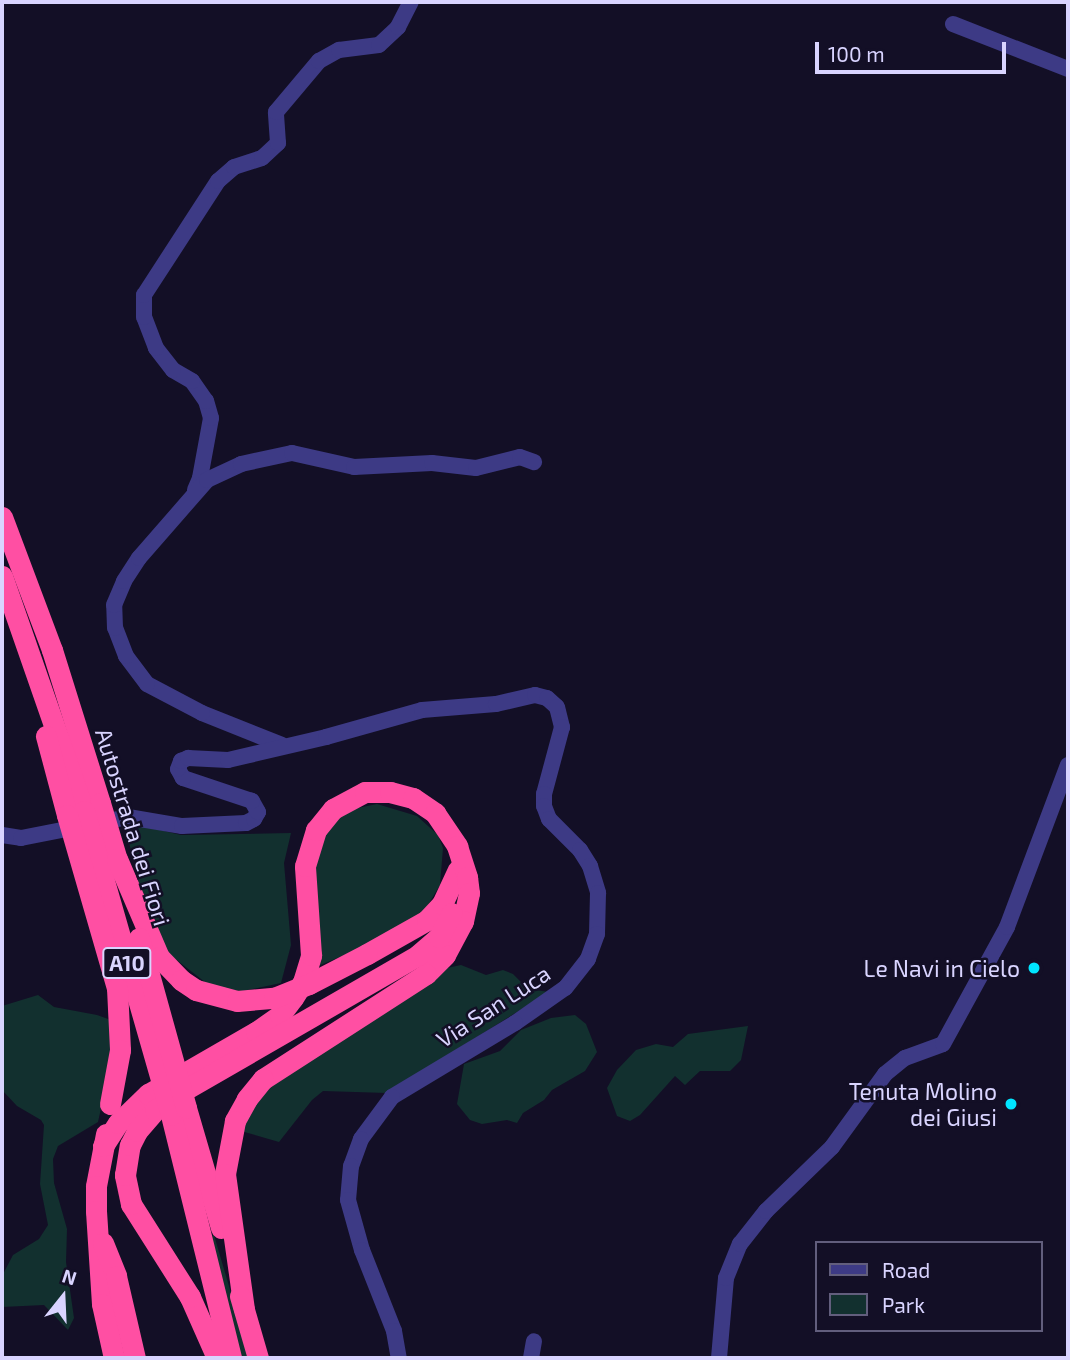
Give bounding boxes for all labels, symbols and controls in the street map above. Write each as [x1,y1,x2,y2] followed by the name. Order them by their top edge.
[818,28,1009,72] scale bar
[828,41,885,66] text: 100 m
[90,725,176,929] street label: Autostrada dei Fiori
[101,946,153,981] road number: A10
[864,954,1020,982] place label: Le Navi in Cielo
[431,959,555,1053] street label: Via San Luca
[1026,960,1042,976] marker: Le Navi in Cielo
[849,1077,997,1131] place label: Tenuta Molino dei Giusi
[1003,1096,1019,1112] marker: Tenuta Molino dei Giusi
[814,1241,1042,1332] legend
[882,1257,930,1282] text: Road
[28,1262,98,1332] north arrow
[60,1263,80,1290] text: N
[882,1292,925,1317] text: Park

